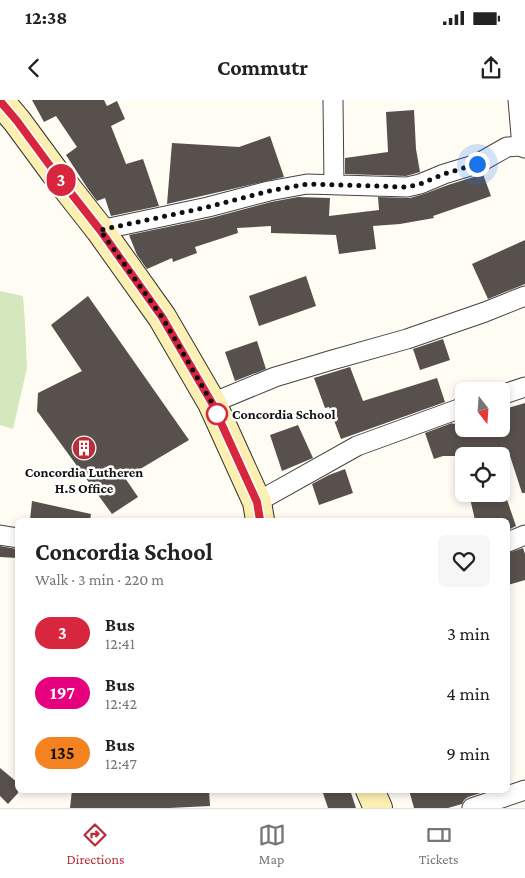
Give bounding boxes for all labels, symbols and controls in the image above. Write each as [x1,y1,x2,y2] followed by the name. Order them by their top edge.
[25,7,67,28] text: 12:38
[20,54,48,82] icon: back
[477,54,505,82] icon: share
[217,55,308,80] text: Commutr
[465,152,490,177] your location
[45,164,77,196] line badge: 3
[57,170,65,190] text: 3
[455,382,510,438] north arrow
[455,382,510,502] map controls
[206,403,228,425] marker: Concordia School
[232,406,336,422] place label: Concordia School
[71,435,97,461] building icon: Concordia Lutheren H.S Office
[455,447,510,502] button: locate
[25,464,143,496] place label: Concordia Lutheren H.S Office
[438,535,490,587] button: heart
[35,538,213,565] text: Concordia School
[35,571,164,588] text: Walk · 3 min · 220 m
[105,614,135,635] text: Bus
[58,623,67,643] text: 3
[447,623,490,644] text: 3 min
[105,635,135,652] text: 12:41
[105,674,135,695] text: Bus
[50,683,75,703] text: 197
[446,683,490,704] text: 4 min
[105,695,137,712] text: 12:42
[105,734,135,755] text: Bus
[50,743,75,763] text: 135
[446,743,490,764] text: 9 min
[105,755,137,772] text: 12:47
[67,821,124,867] tab: Directions
[258,821,286,867] tab: Map
[419,821,458,867] tab: Tickets

